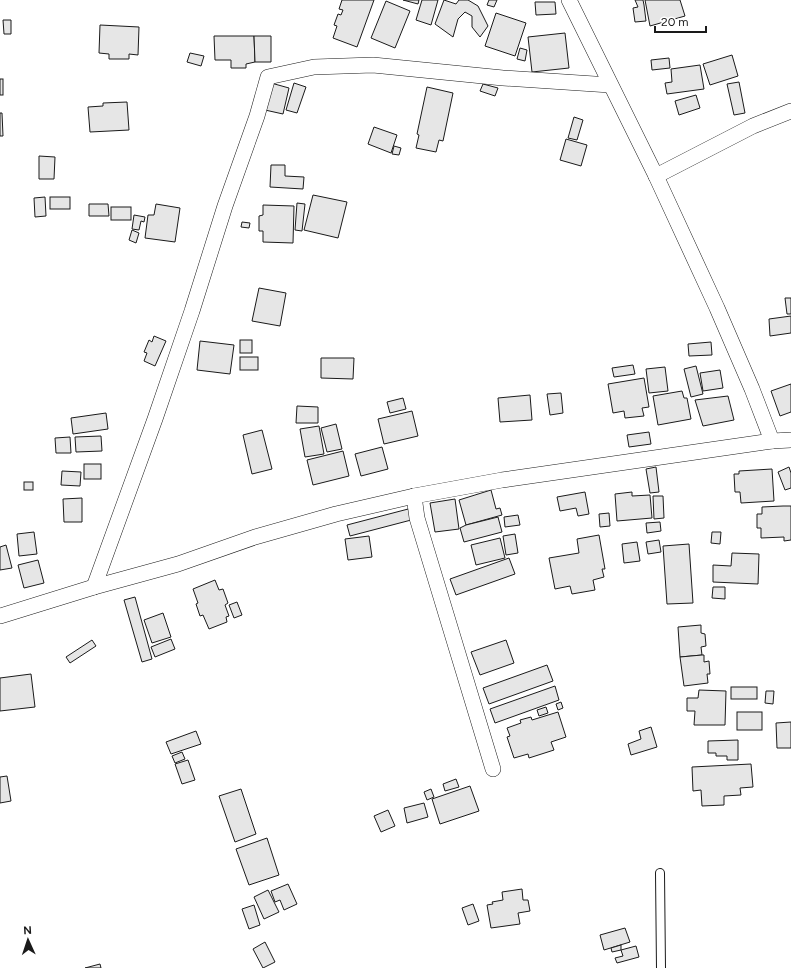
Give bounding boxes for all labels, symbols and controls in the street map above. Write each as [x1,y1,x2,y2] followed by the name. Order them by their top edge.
[655,8,706,34] scale bar
[661,15,689,29] text: 20 m
[8,920,48,960] north arrow
[23,924,32,937] text: N

